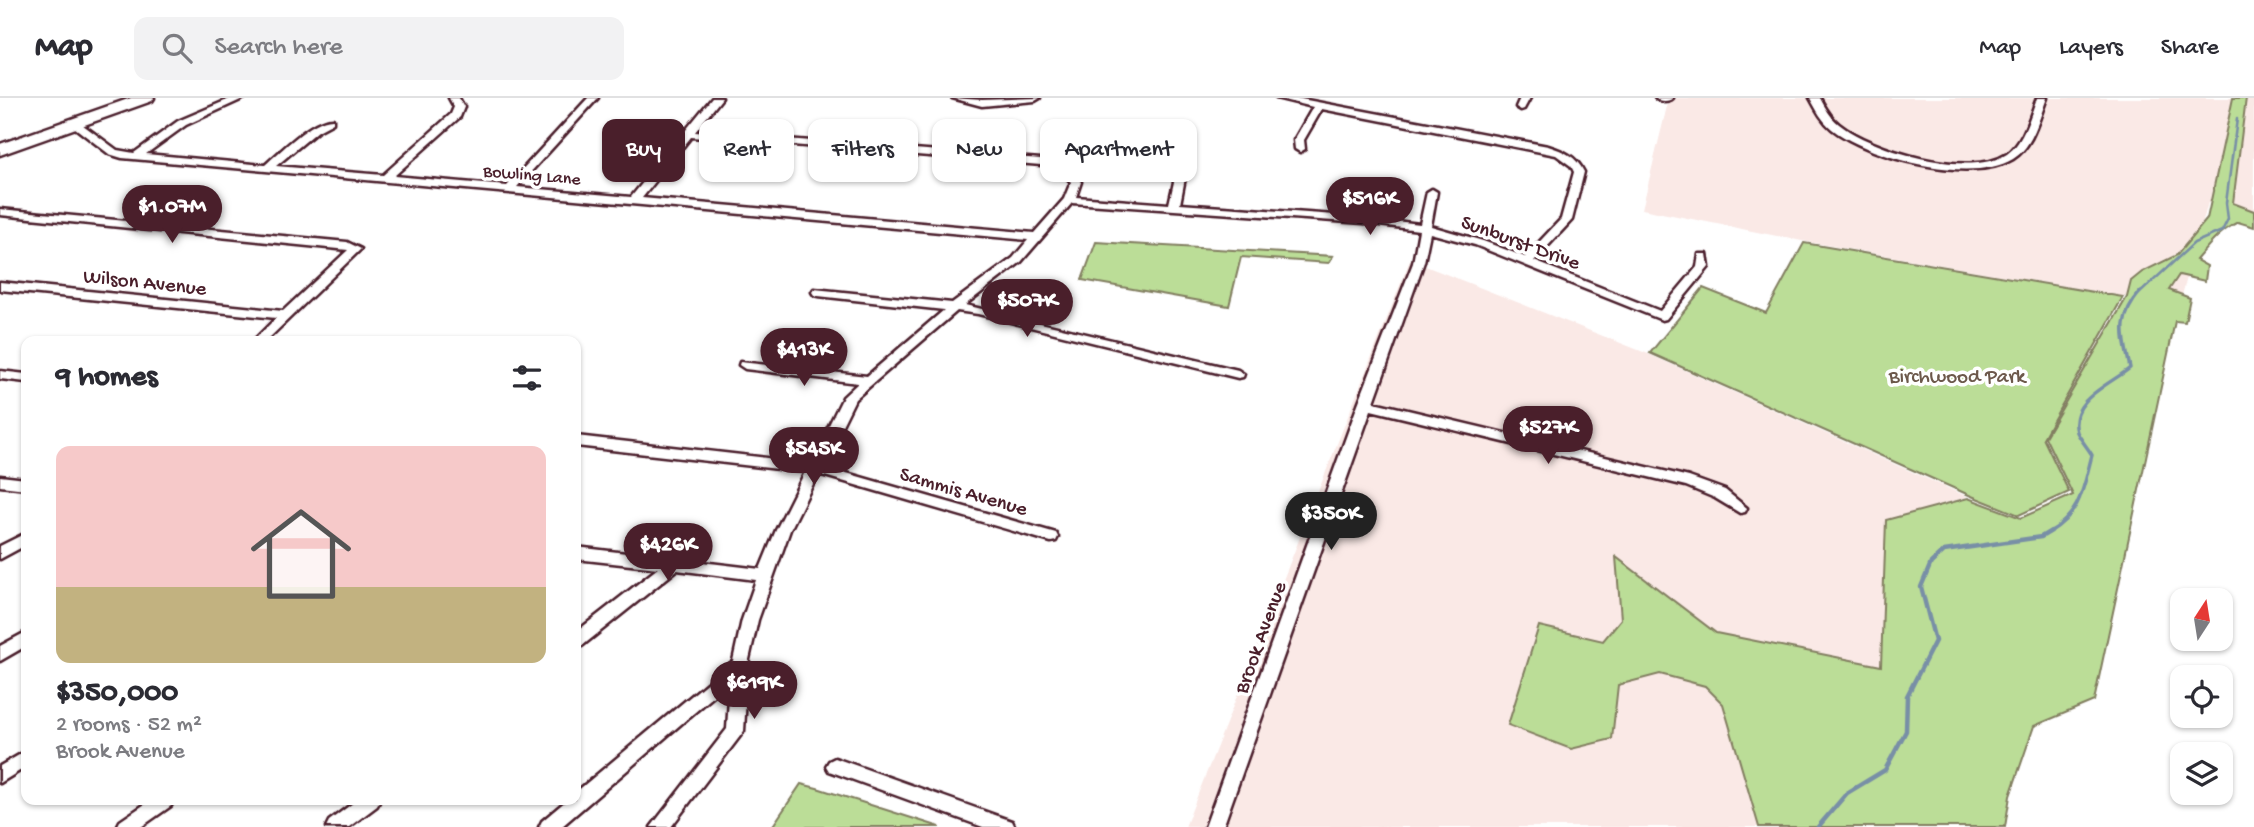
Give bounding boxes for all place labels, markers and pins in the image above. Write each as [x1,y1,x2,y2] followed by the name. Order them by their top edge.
[1321,178,1419,237] pin: $516K
[115,186,229,245] pin: $1.07M
[978,280,1076,339] pin: $507K
[755,328,853,388] pin: $413K
[1499,406,1597,466] pin: $527K
[765,428,863,487] pin: $545K
[1282,492,1380,552] pin: $350K
[619,524,717,583] pin: $426K
[705,662,803,721] pin: $619K

